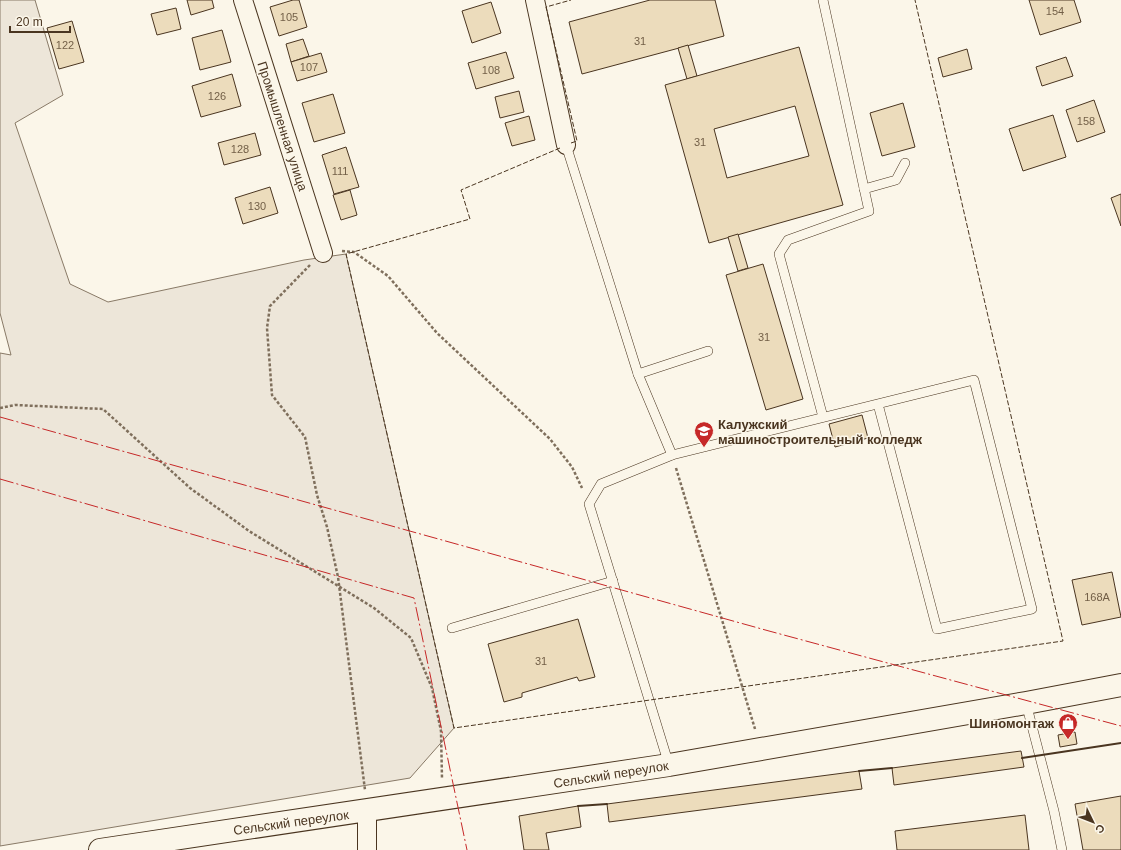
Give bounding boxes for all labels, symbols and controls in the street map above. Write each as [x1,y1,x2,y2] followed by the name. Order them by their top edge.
[1046,5,1064,17] house number: 154
[10,8,70,34] scale bar
[280,11,298,23] house number: 105
[16,15,43,29] text: 20 m
[634,35,646,47] house number: 31
[56,39,74,51] house number: 122
[254,59,311,194] street label: Промышленная улица
[300,61,318,73] house number: 107
[482,64,500,76] house number: 108
[208,90,226,102] house number: 126
[1077,115,1095,127] house number: 158
[694,136,706,148] house number: 31
[231,143,249,155] house number: 128
[332,165,348,177] house number: 111
[248,200,266,212] house number: 130
[758,331,770,343] house number: 31
[718,417,923,447] place label: Калужский машиностроительный колледж
[693,420,715,448] school or university icon: Калужский машиностроительный колледж
[1084,591,1111,603] house number: 168А
[535,655,547,667] house number: 31
[1057,712,1079,740] shop icon: Шиномонтаж
[969,716,1055,731] place label: Шиномонтаж
[552,758,670,791] street label: Сельский переулок
[1073,802,1113,842] north arrow
[232,807,350,838] street label: Сельский переулок
[1093,822,1107,836] text: С

